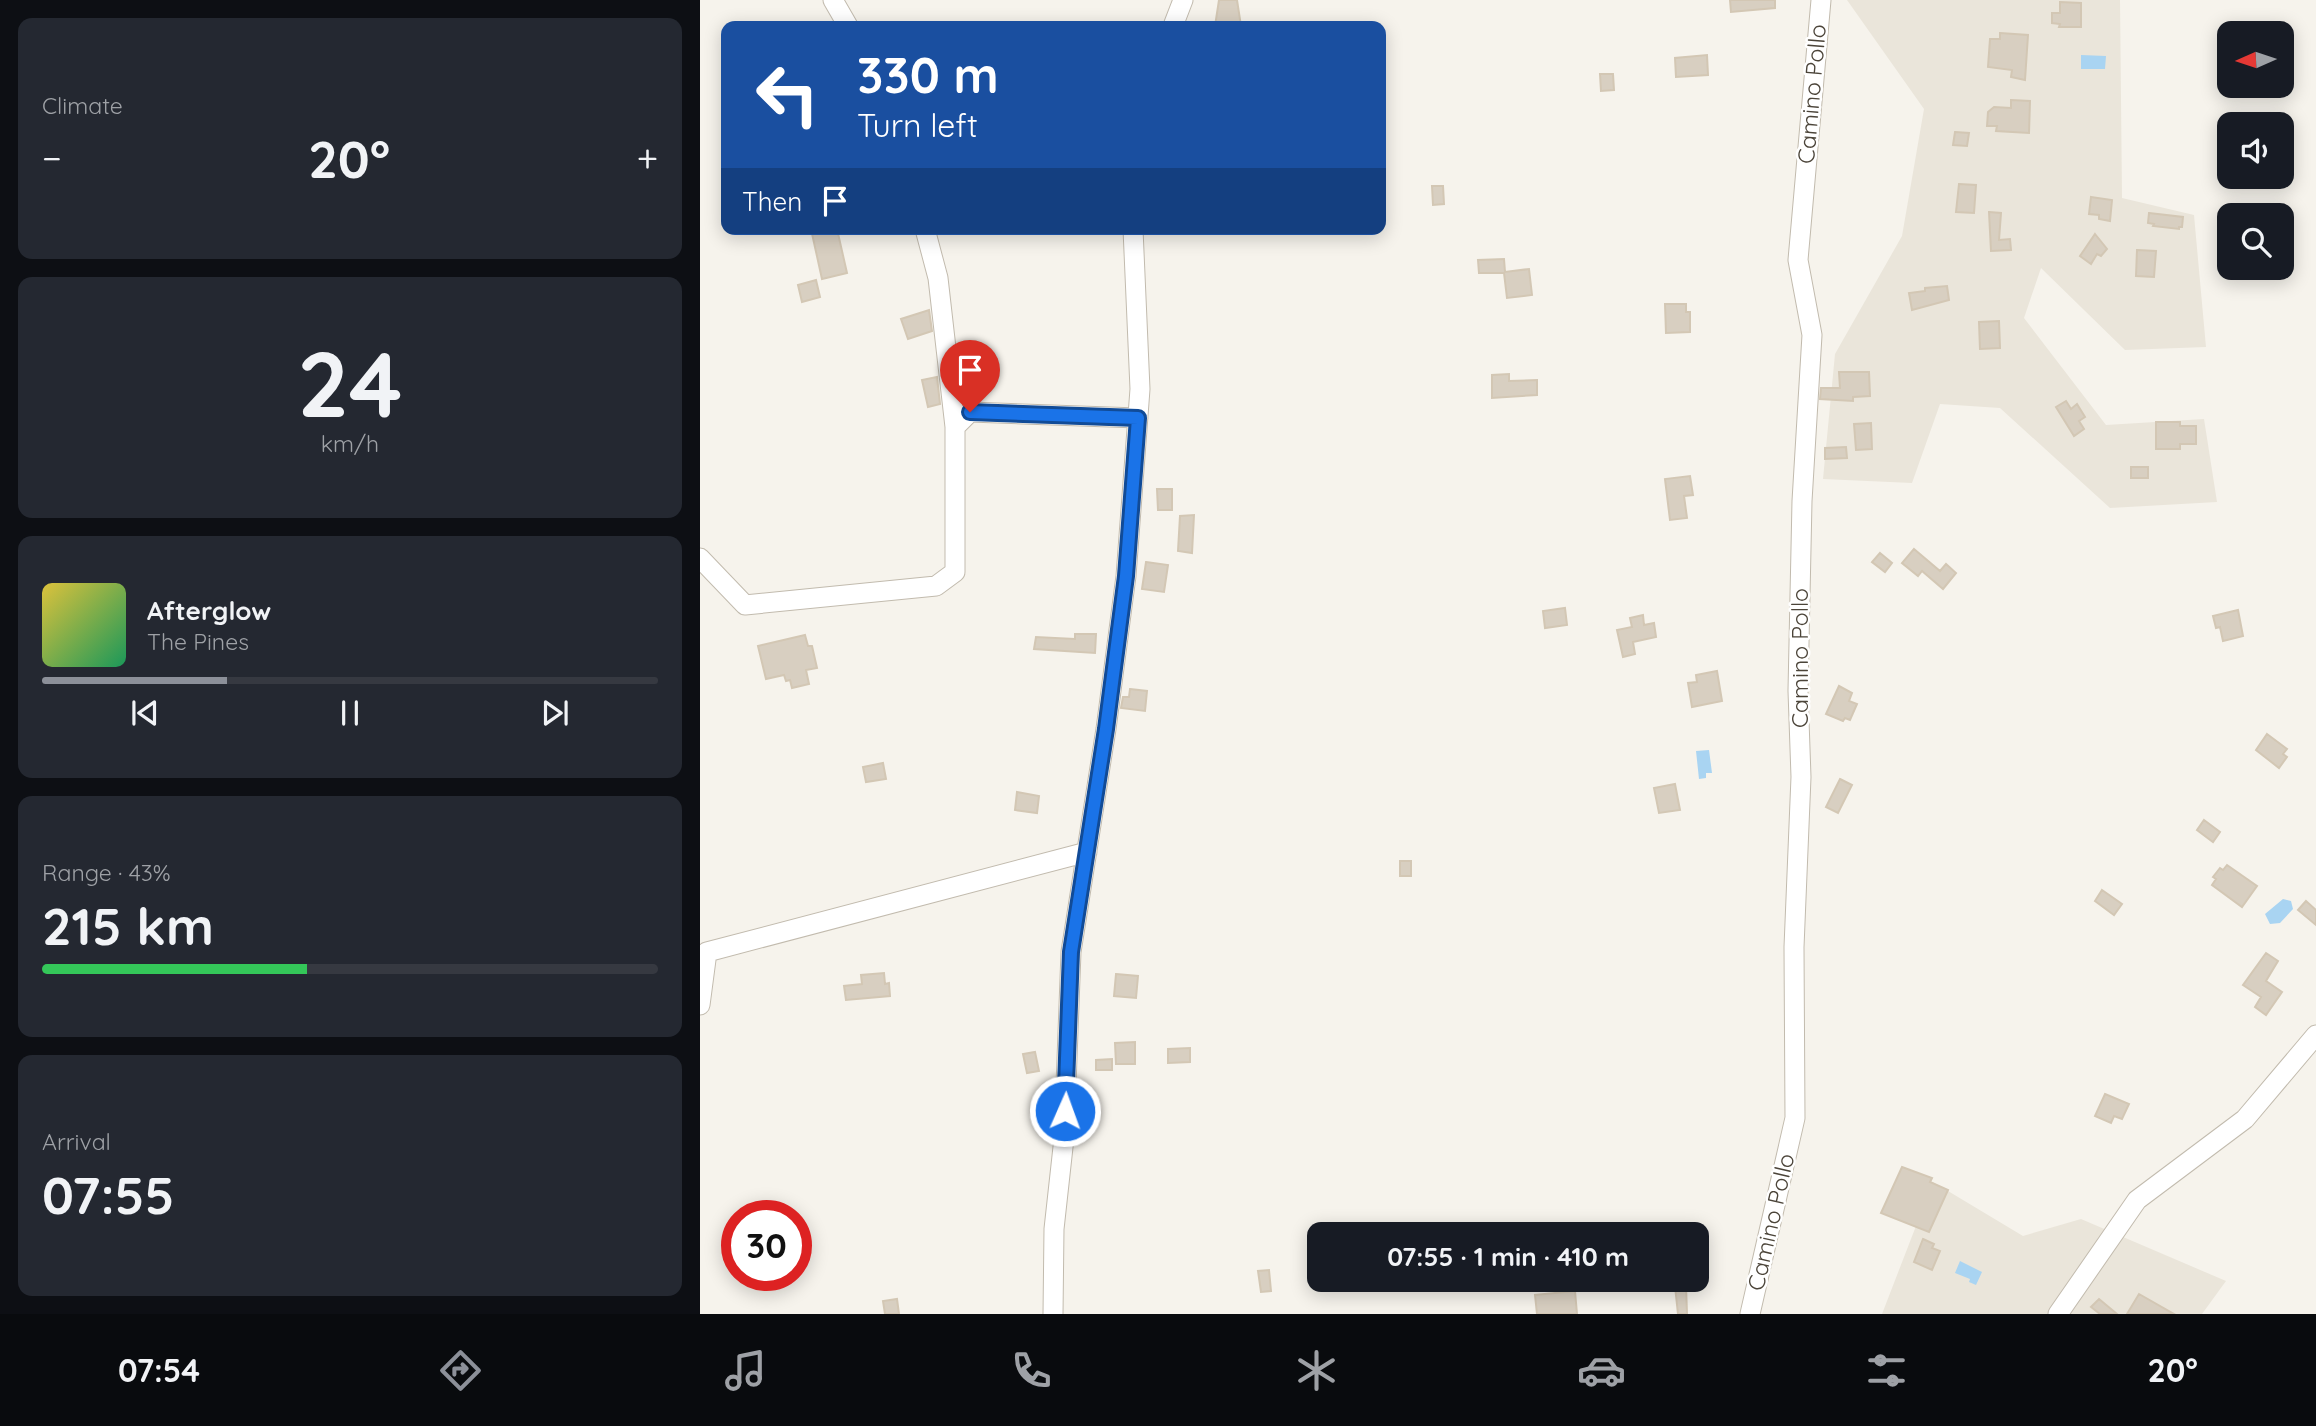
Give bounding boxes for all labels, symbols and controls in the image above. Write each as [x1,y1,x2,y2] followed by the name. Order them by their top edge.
[2217,21,2294,98] north arrow
[2217,21,2294,280] map controls
[1791,23,1832,165] street label: Camino Pollo
[857,44,999,105] text: 330 m
[742,49,833,140] icon: left
[42,91,123,120] text: Climate
[857,105,978,145] text: Turn left
[2217,112,2294,189] button: sound
[308,126,390,191] text: 20°
[42,134,62,182] text: −
[637,134,658,182] text: +
[816,182,854,220] icon: arrive
[742,185,802,218] text: Then
[2217,203,2294,280] button: search
[297,326,403,440] text: 24
[940,340,1000,412] pin
[951,351,989,389] icon: arrive
[321,429,379,458] text: km/h
[1785,588,1814,728] street label: Camino Pollo
[147,594,271,627] text: Afterglow
[147,627,249,656] text: The Pines
[126,694,164,732] icon: previous
[331,694,369,732] icon: pause
[536,694,574,732] icon: next
[42,858,171,887] text: Range · 43%
[42,893,214,958] text: 215 km
[1028,1074,1102,1148] position arrow
[42,1127,111,1156] text: Arrival
[1741,1150,1800,1293] street label: Camino Pollo
[42,1162,175,1227] text: 07:55
[721,1200,812,1291] speed limit sign: 30
[1387,1240,1629,1273] text: 07:55 · 1 min · 410 m
[436,1346,485,1395] icon: directions
[721,1346,770,1395] icon: music
[1007,1346,1056,1395] icon: phone
[1292,1346,1341,1395] icon: climate
[1577,1346,1626,1395] icon: car
[1862,1346,1911,1395] icon: filters
[118,1350,200,1390] text: 07:54
[2147,1350,2198,1390] text: 20°

